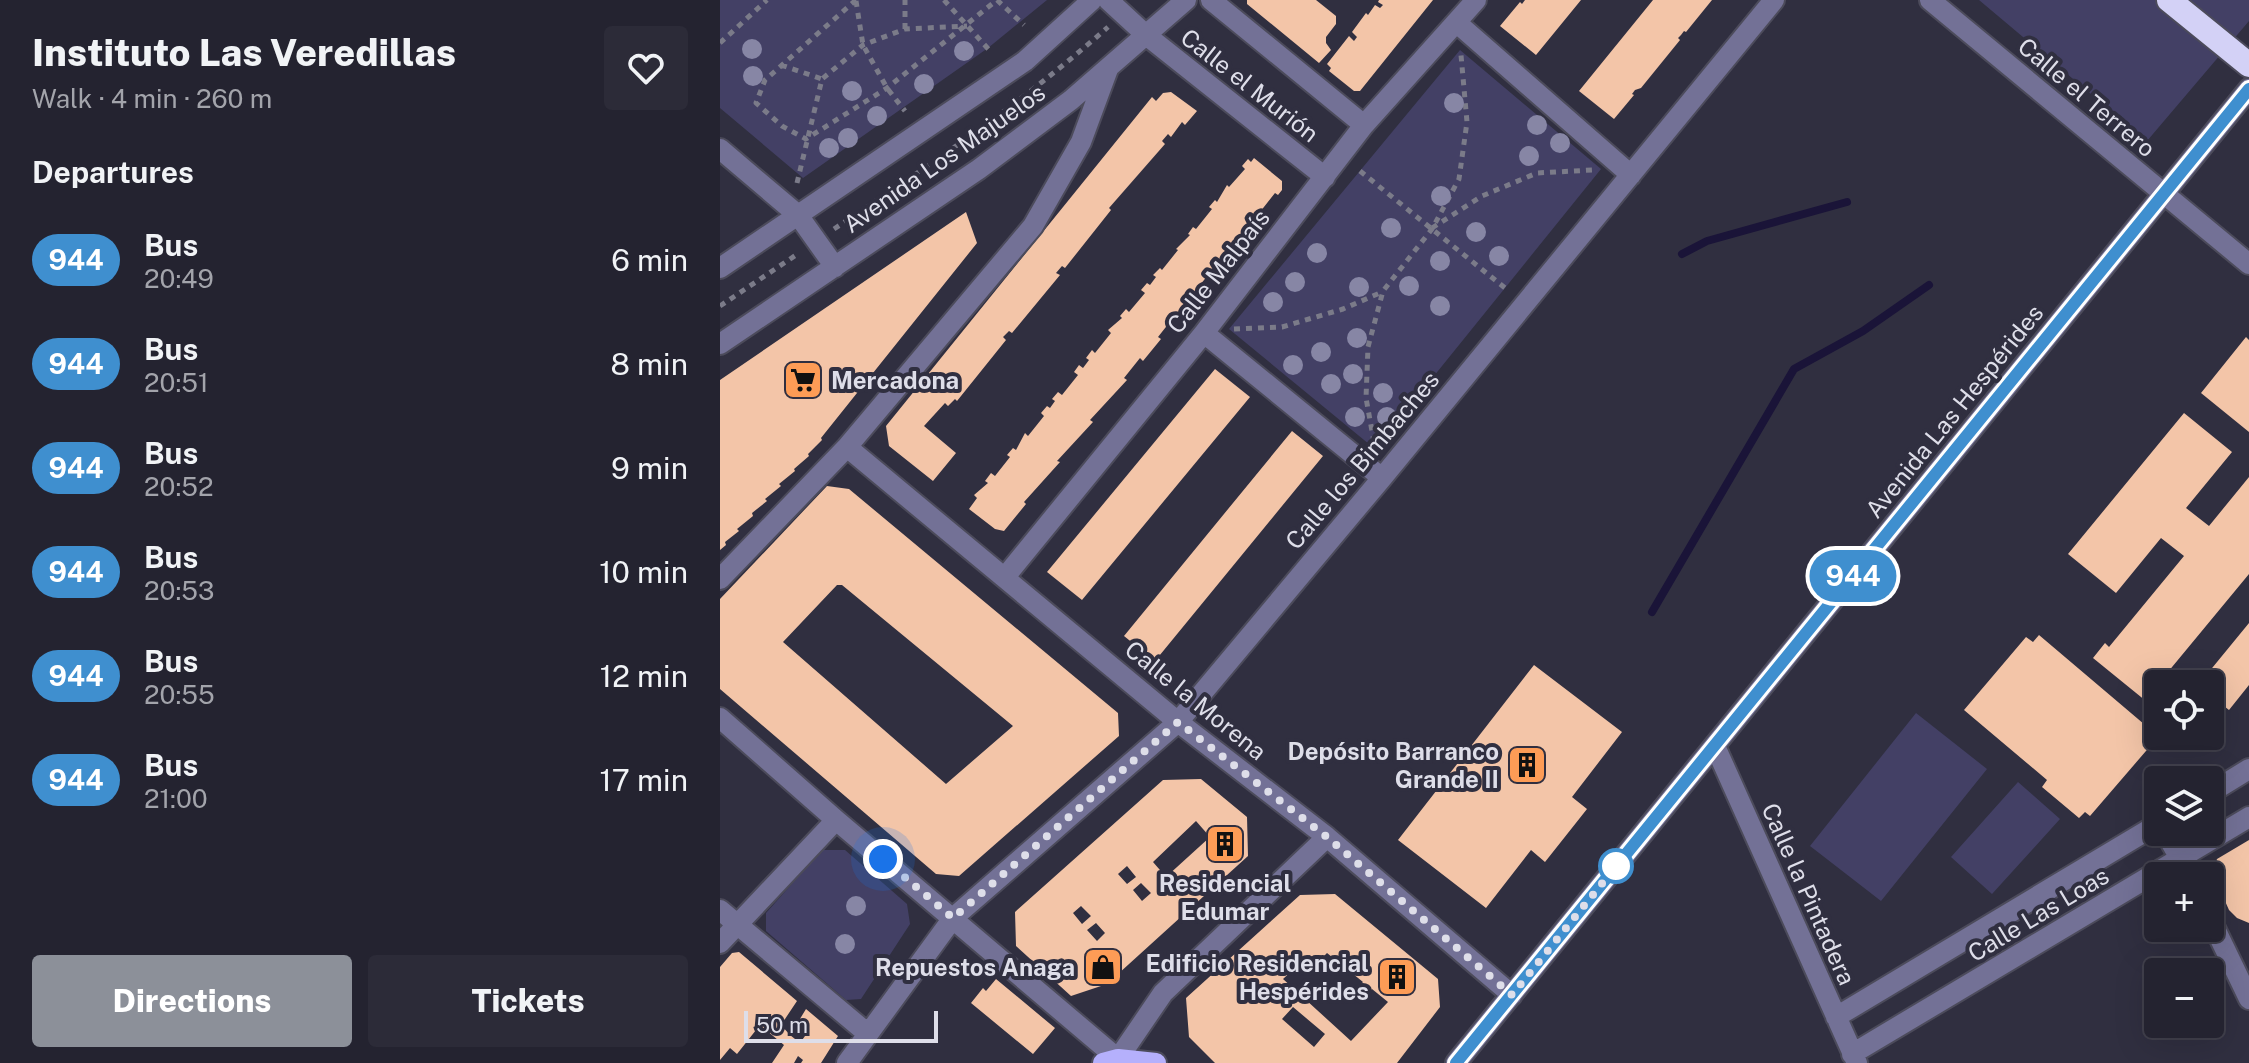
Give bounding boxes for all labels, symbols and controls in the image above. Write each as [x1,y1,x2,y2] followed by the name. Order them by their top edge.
[1176,23,1324,147] street label: Calle el Murión
[604,26,688,110] button: heart
[32,30,456,75] text: Instituto Las Veredillas
[2013,32,2161,162] street label: Calle el Terrero
[838,78,1050,238] street label: Avenida Los Majuelos
[32,83,272,114] text: Walk · 4 min · 260 m
[32,154,194,190] text: Departures
[1161,203,1275,339] street label: Calle Malpaís
[144,227,198,263] text: Bus
[611,242,688,278] text: 6 min
[48,243,104,276] text: 944
[144,263,214,294] text: 20:49
[1859,299,2049,523] street label: Avenida Las Hespérides
[144,331,198,367] text: Bus
[610,346,688,382] text: 8 min
[48,347,104,380] text: 944
[782,359,824,401] supermarket icon: Mercadona
[1280,365,1444,555] street label: Calle los Bimbaches
[831,366,959,394] place label: Mercadona
[144,367,209,398] text: 20:51
[144,435,198,471] text: Bus
[611,450,688,486] text: 9 min
[48,451,104,484] text: 944
[144,471,213,502] text: 20:52
[144,539,198,575] text: Bus
[1807,550,1899,602] line badge: 944
[599,554,688,590] text: 10 min
[48,555,104,588] text: 944
[1825,559,1881,592] text: 944
[144,575,214,606] text: 20:53
[1120,635,1272,765] street label: Calle la Morena
[144,643,198,679] text: Bus
[600,658,688,694] text: 12 min
[48,659,104,692] text: 944
[2144,670,2224,1038] map controls
[2144,670,2224,750] button: locate
[144,679,215,710] text: 20:55
[1287,737,1499,793] place label: Depósito Barranco Grande II
[1506,744,1548,786] building icon: Depósito Barranco Grande II
[144,747,198,783] text: Bus
[600,762,688,798] text: 17 min
[48,763,104,796] text: 944
[2144,766,2224,846] button: layers
[144,783,208,814] text: 21:00
[1756,799,1862,989] street label: Calle la Pintadera
[1204,823,1246,865] building icon: Residencial Edumar
[863,839,903,879] your location
[1599,849,1633,883] unlabelled marker
[1963,861,2113,967] street label: Calle Las Loas
[2144,862,2224,942] button: +
[1159,869,1291,925] place label: Residencial Edumar
[1082,946,1124,988] shop icon: Repuestos Anaga
[1145,949,1369,1005] place label: Edificio Residencial Hespérides
[875,953,1075,981] place label: Repuestos Anaga
[32,955,352,1047] button: Directions
[368,955,688,1047] button: Tickets
[1376,956,1418,998] building icon: Edificio Residencial Hespérides
[2144,958,2224,1038] button: −
[744,1007,938,1043] scale bar
[756,1012,808,1038] text: 50 m

